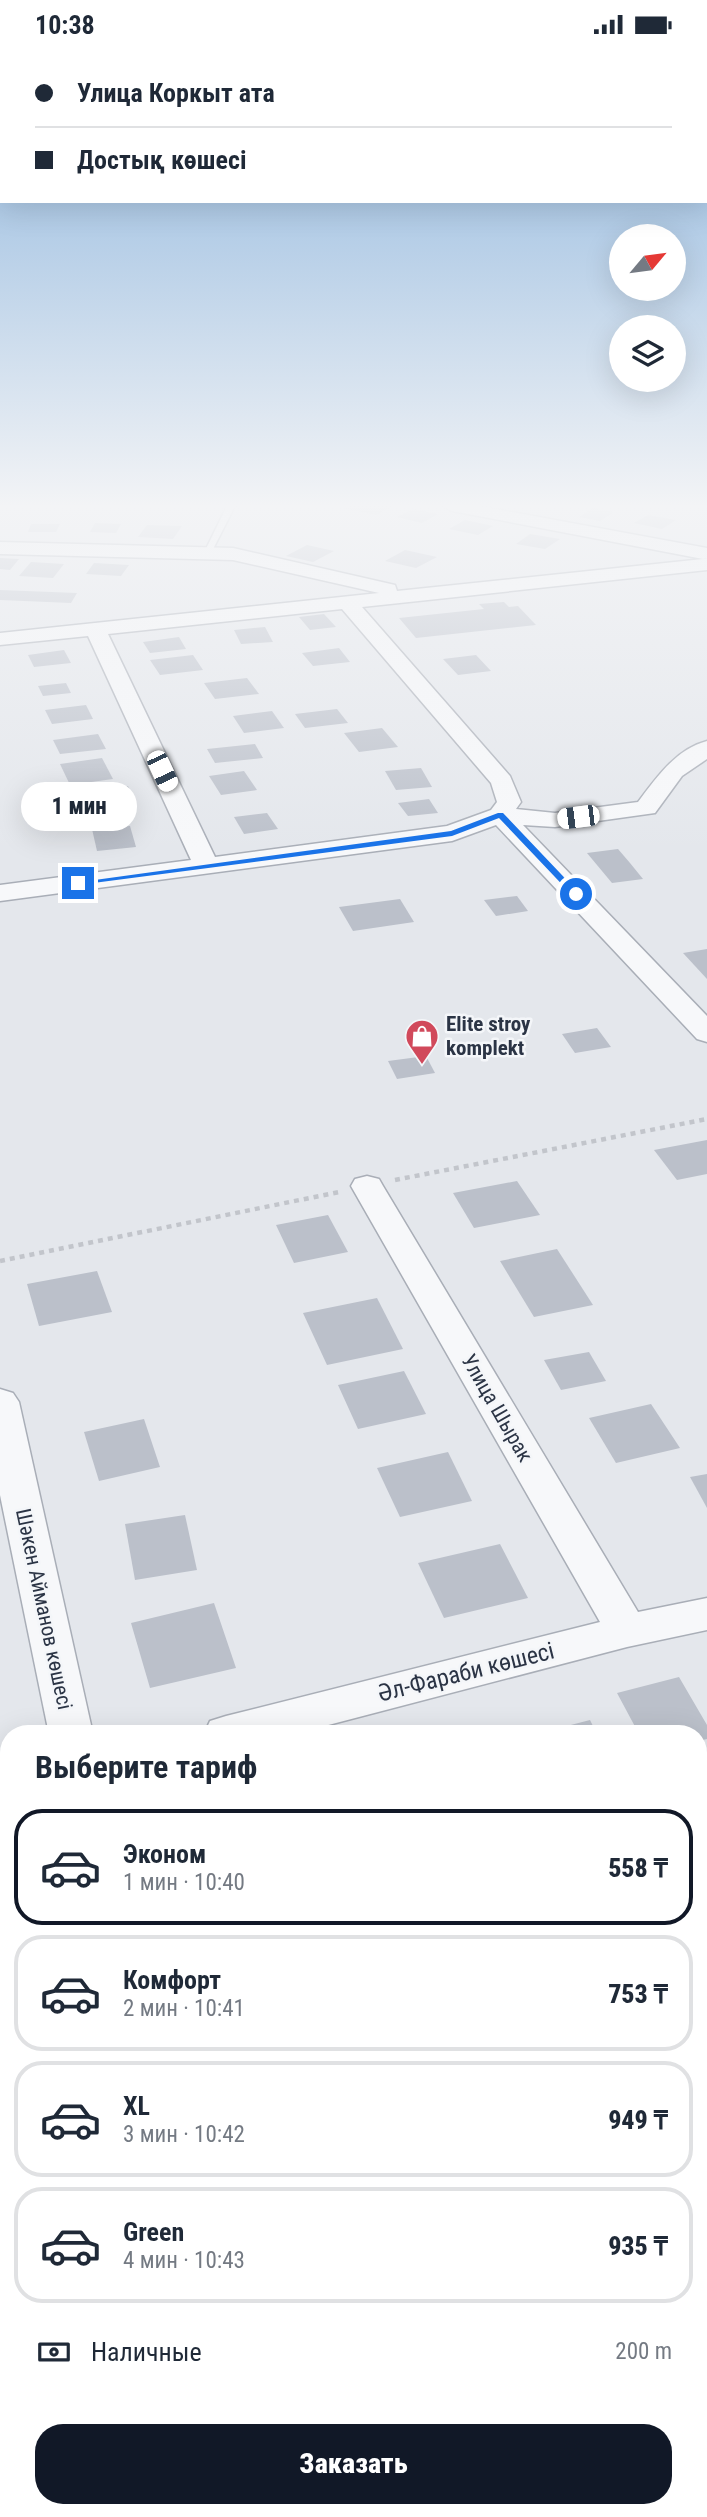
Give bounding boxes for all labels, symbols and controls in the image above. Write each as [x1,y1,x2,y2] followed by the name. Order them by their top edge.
[35,10,95,40] text: 10:38
[77,78,275,108] text: Улица Коркыт ата
[77,145,246,175] text: Достық көшесі
[609,224,686,301] north arrow
[609,224,686,392] map controls
[609,315,686,392] button: layers
[144,748,181,794] car
[20,781,136,831] callout: 1 мин
[51,793,107,820] text: 1 мин
[556,804,601,830] car
[62,867,94,899] route end
[560,878,592,910] route start
[446,1012,531,1060] place label: Elite stroy komplekt
[403,1017,441,1066] shop icon: Elite stroy komplekt
[457,1350,537,1466] street label: Улица Шырак
[11,1506,77,1712] street label: Шәкен Айманов көшесі
[375,1637,557,1707] street label: Әл-Фараби көшесі
[35,1748,257,1786] text: Выберите тариф
[39,1836,102,1899] icon: car
[123,1839,206,1869] text: Эконом
[608,1853,668,1883] text: 558 ₸
[123,1869,245,1896] text: 1 мин · 10:40
[39,1962,102,2025] icon: car
[123,1965,221,1995] text: Комфорт
[608,1979,668,2009] text: 753 ₸
[123,1995,245,2022] text: 2 мин · 10:41
[39,2088,102,2151] icon: car
[123,2091,150,2121] text: XL
[608,2105,668,2135] text: 949 ₸
[123,2121,245,2148] text: 3 мин · 10:42
[39,2214,102,2277] icon: car
[123,2217,184,2247] text: Green
[608,2231,668,2261] text: 935 ₸
[123,2247,245,2274] text: 4 мин · 10:43
[35,2333,73,2371] icon: cash
[91,2337,202,2367] text: Наличные
[615,2338,672,2365] text: 200 m
[35,2424,672,2504] button: Заказать

